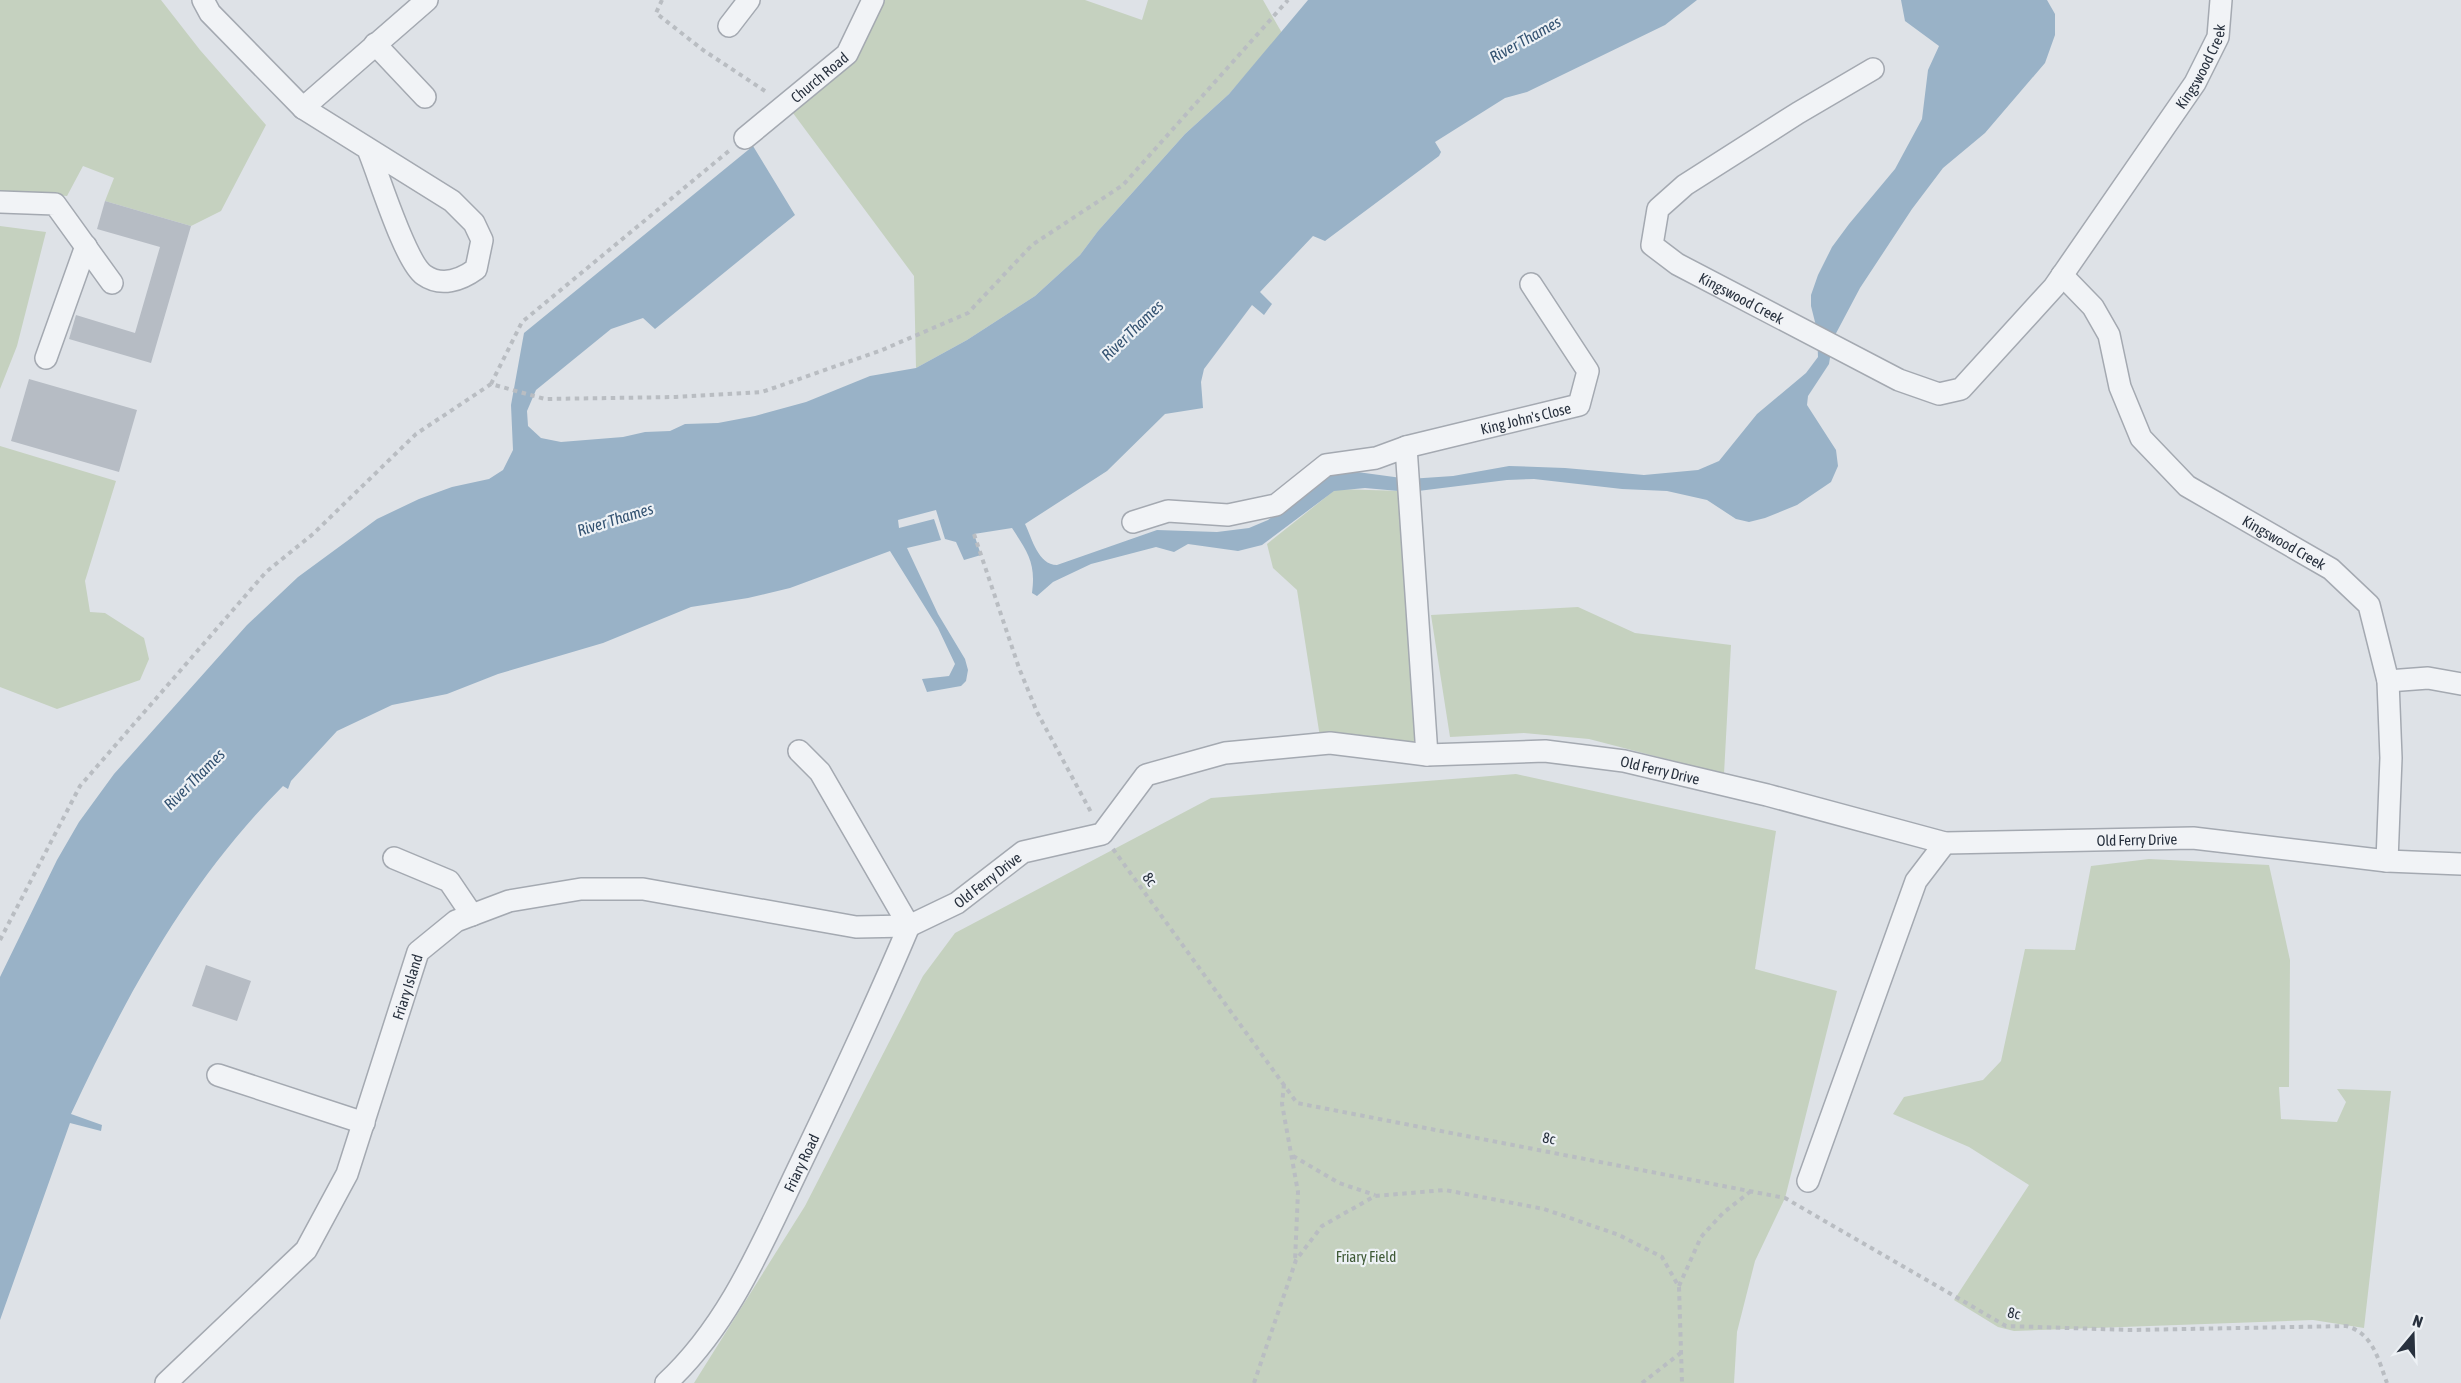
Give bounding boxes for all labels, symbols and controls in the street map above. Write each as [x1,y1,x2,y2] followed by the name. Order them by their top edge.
[1486,12,1564,66] water label: River Thames
[2171,23,2228,112] street label: Kingswood Creek
[787,48,851,106] street label: Church Road
[1696,269,1787,327] street label: Kingswood Creek
[1097,296,1167,364] water label: River Thames
[1479,399,1573,437] street label: King John's Close
[575,499,656,539] water label: River Thames
[2240,511,2329,573] street label: Kingswood Creek
[160,745,228,813] water label: River Thames
[1619,752,1702,787] street label: Old Ferry Drive
[2096,830,2178,848] street label: Old Ferry Drive
[950,848,1024,911] street label: Old Ferry Drive
[1139,869,1161,889] street label: 8c
[388,952,425,1022] street label: Friary Island
[1541,1128,1557,1148] street label: 8c
[780,1131,822,1194] street label: Friary Road
[1336,1248,1396,1265] park label: Friary Field
[2006,1303,2022,1323] street label: 8c
[2383,1305,2443,1365] north arrow
[2410,1311,2425,1331] text: N

